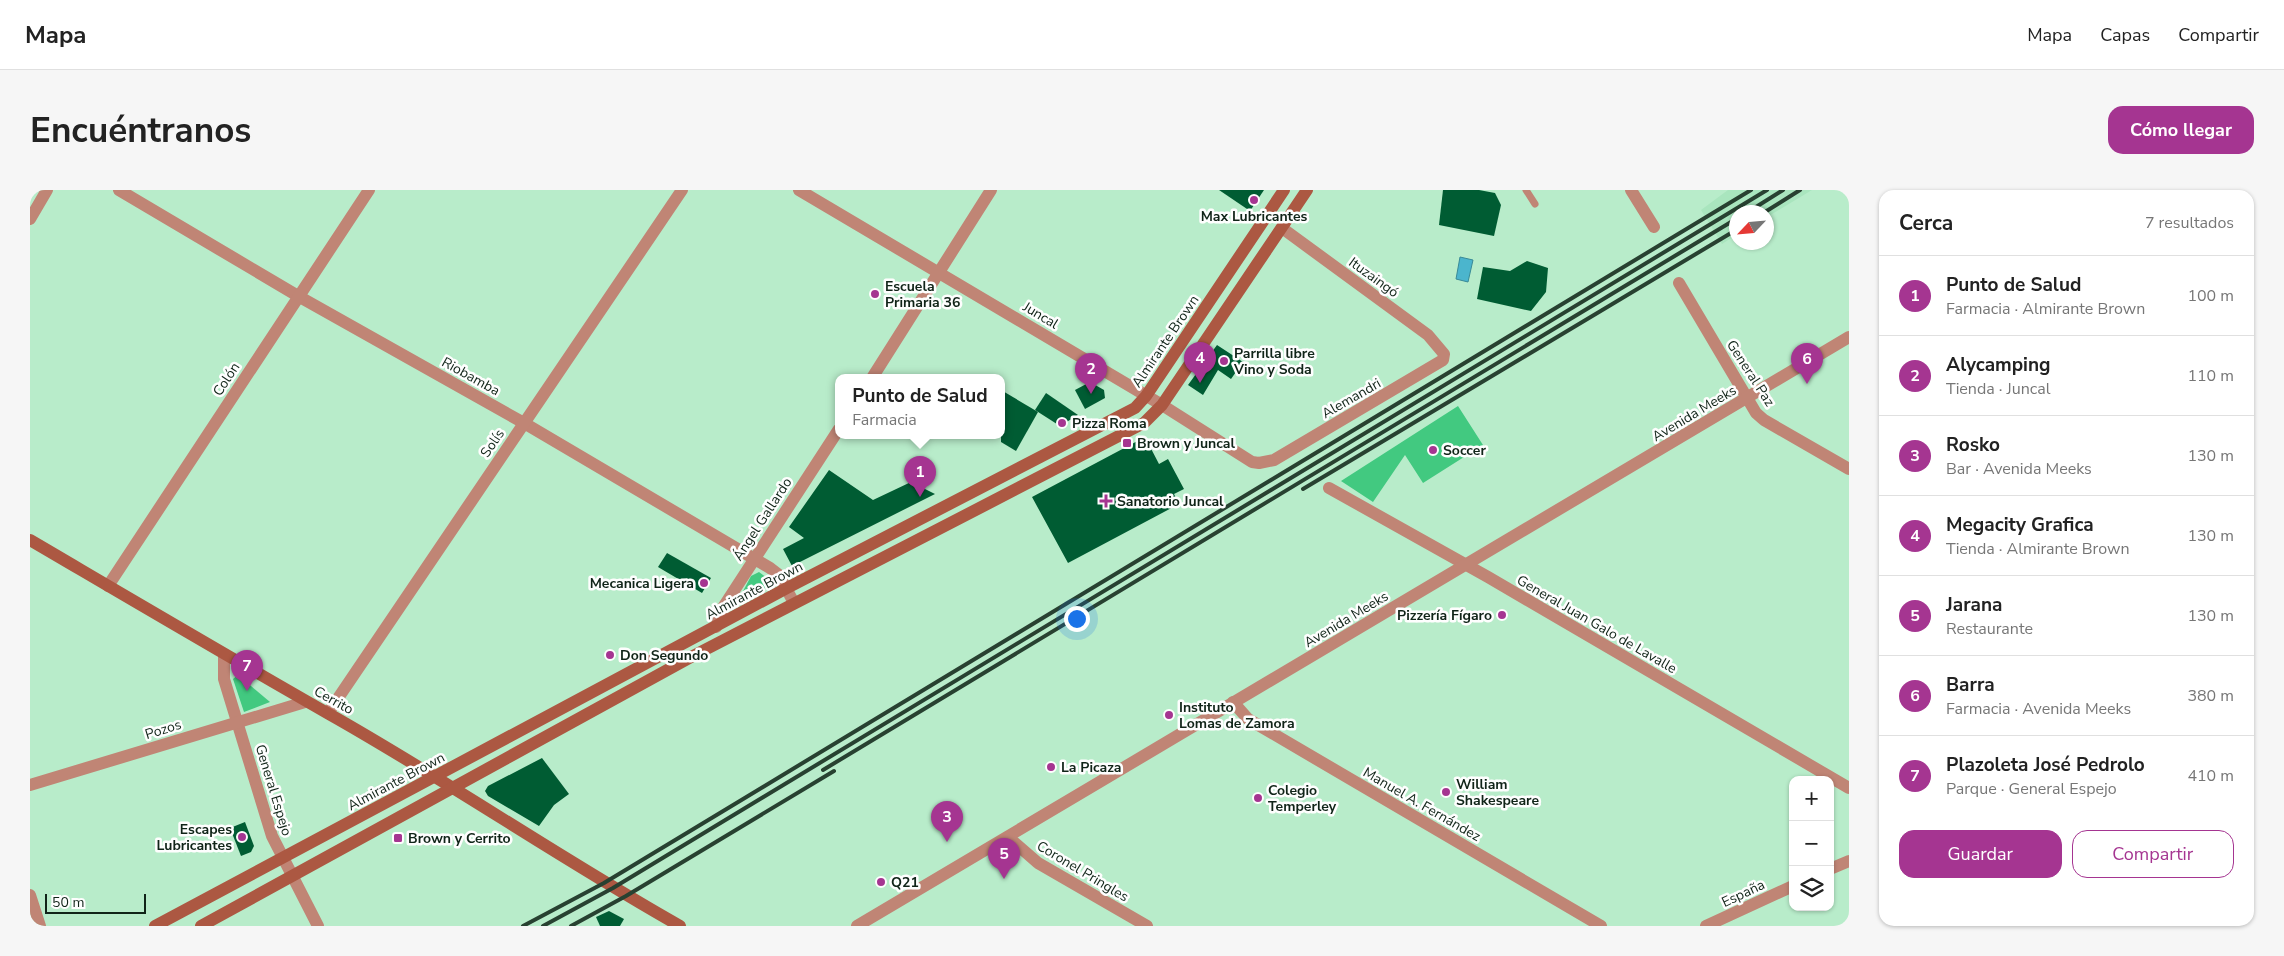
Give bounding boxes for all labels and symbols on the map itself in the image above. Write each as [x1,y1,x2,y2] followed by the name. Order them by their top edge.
[1248,194,1260,206] marker: Max Lubricantes
[1729,205,1774,250] north arrow
[1201,207,1307,226] place label: Max Lubricantes
[1345,253,1403,302] street label: Ituzaingó
[885,277,960,312] place label: Escuela Primaria 36
[869,288,881,300] marker: Escuela Primaria 36
[1127,291,1203,391] street label: Almirante Brown
[1019,297,1063,334] street label: Juncal
[1722,336,1779,411] street label: General Paz
[1184,342,1216,383] pin: 4
[1791,343,1823,384] pin: 6
[1233,344,1315,379] place label: Parrilla libre Vino y Soda
[438,353,503,400] street label: Riobamba
[1075,353,1107,394] pin: 2
[1218,355,1230,367] marker: Parrilla libre Vino y Soda
[209,359,244,400] street label: Colón
[1318,374,1384,423] street label: Alemandri
[1649,381,1740,446] street label: Avenida Meeks
[1072,414,1147,433] place label: Pizza Roma
[1056,417,1068,429] marker: Pizza Roma
[476,425,509,461] street label: Solís
[1137,434,1235,453] place label: Brown y Juncal
[1121,437,1133,449] marker: Brown y Juncal
[1443,441,1486,460] place label: Soccer
[1427,444,1439,456] marker: Soccer
[904,456,936,497] pin: 1
[728,474,797,565] street label: Ángel Gallardo
[1117,492,1224,511] place label: Sanatorio Juncal
[1099,494,1113,508] marker: Sanatorio Juncal
[702,557,806,624] street label: Almirante Brown
[1513,571,1680,678] street label: General Juan Galo de Lavalle
[590,574,694,593] place label: Mecanica Ligera
[698,577,710,589] marker: Mecanica Ligera
[1301,587,1392,652] street label: Avenida Meeks
[1064,606,1090,632] your location
[1397,606,1492,625] place label: Pizzería Fígaro
[1496,609,1508,621] marker: Pizzería Fígaro
[620,646,708,665] place label: Don Segundo
[604,649,616,661] marker: Don Segundo
[231,650,263,691] pin: 7
[311,682,357,719] street label: Cerrito
[1179,698,1295,733] place label: Instituto Lomas de Zamora
[1163,709,1175,721] marker: Instituto Lomas de Zamora
[143,715,184,744] street label: Pozos
[251,742,296,838] street label: General Espejo
[344,748,448,815] street label: Almirante Brown
[1061,758,1121,777] place label: La Picaza
[1045,761,1057,773] marker: La Picaza
[1359,763,1484,846] street label: Manuel A. Fernández
[1456,775,1539,810] place label: William Shakespeare
[1268,781,1337,816] place label: Colegio Temperley
[1440,786,1452,798] marker: William Shakespeare
[1252,792,1264,804] marker: Colegio Temperley
[931,801,963,842] pin: 3
[157,820,232,855] place label: Escapes Lubricantes
[408,829,511,848] place label: Brown y Cerrito
[236,831,248,843] marker: Escapes Lubricantes
[392,832,404,844] marker: Brown y Cerrito
[1033,837,1132,906] street label: Coronel Pringles
[988,838,1020,879] pin: 5
[891,873,919,892] place label: Q21
[1718,875,1768,912] street label: España
[875,876,887,888] marker: Q21
[45,891,146,914] scale bar

